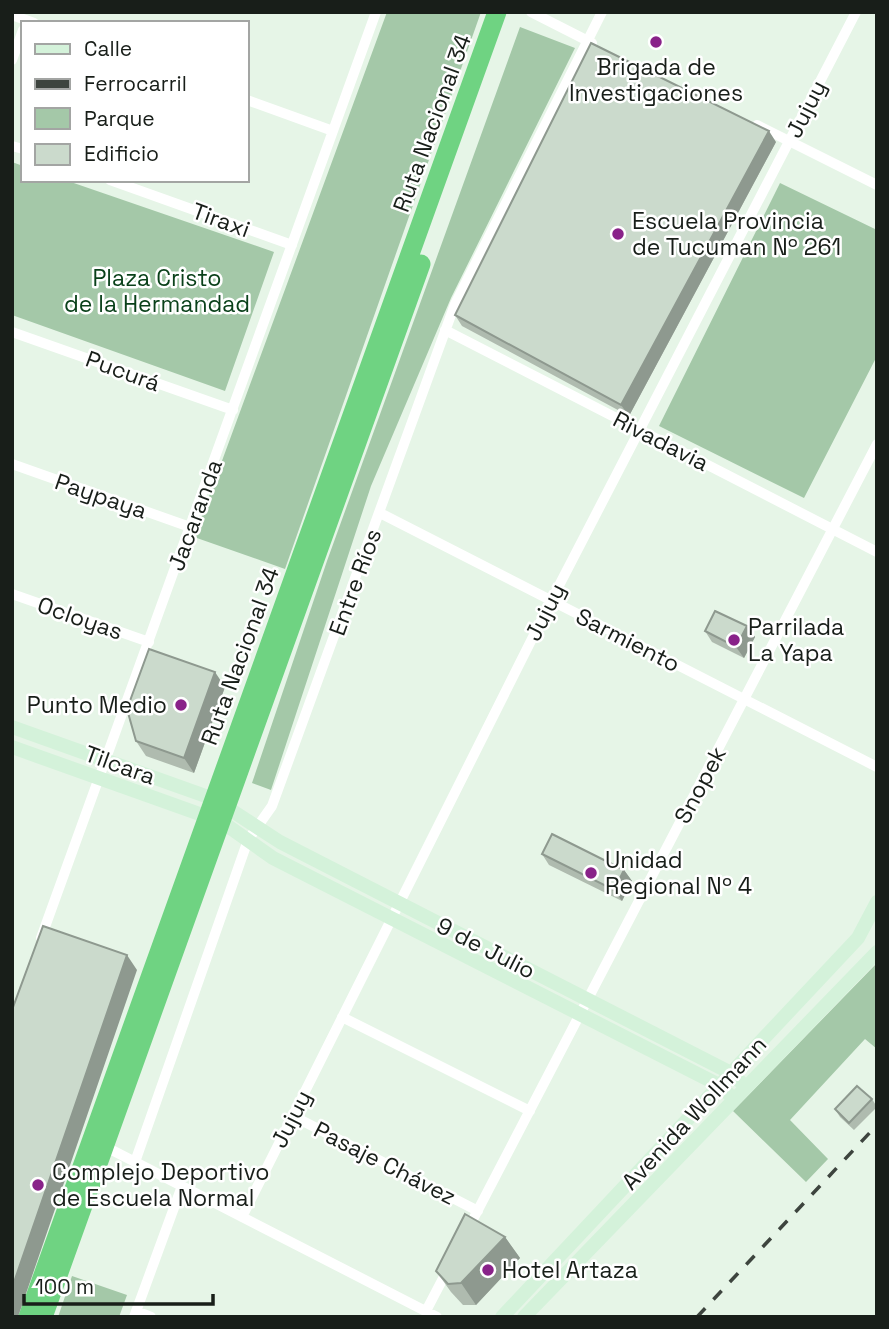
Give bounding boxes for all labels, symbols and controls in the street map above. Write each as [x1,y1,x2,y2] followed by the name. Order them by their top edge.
[21,21,248,182] legend
[386,30,478,216] street label: Ruta Nacional 34
[648,34,664,50] marker: Brigada de Investigaciones
[84,35,132,62] text: Calle
[569,52,743,108] place label: Brigada de Investigaciones
[84,70,187,97] text: Ferrocarril
[779,75,833,143] street label: Jujuy
[84,105,155,132] text: Parque
[84,140,159,167] text: Edificio
[188,196,254,244] street label: Tiraxi
[632,206,841,262] place label: Escuela Provincia de Tucuman Nº 261
[610,226,626,242] marker: Escuela Provincia de Tucuman Nº 261
[64,263,250,319] park label: Plaza Cristo de la Hermandad
[82,344,164,398] street label: Pucurá
[608,404,714,478] street label: Rivadavia
[161,455,229,575] street label: Jacaranda
[51,466,151,526] street label: Paypaya
[322,524,388,640] street label: Entre Ríos
[194,563,286,749] street label: Ruta Nacional 34
[518,578,572,646] street label: Jujuy
[33,589,127,647] street label: Ocloyas
[571,601,685,679] street label: Sarmiento
[748,612,844,668] place label: Parrilada La Yapa
[726,632,742,648] marker: Parrilada La Yapa
[27,690,167,720] place label: Punto Medio
[173,697,189,713] marker: Punto Medio
[81,738,159,792] street label: Tilcara
[667,741,733,829] street label: Snopek
[605,845,752,901] place label: Unidad Regional Nº 4
[583,865,599,881] marker: Unidad Regional Nº 4
[432,910,540,986] street label: 9 de Julio
[615,1030,773,1196] street label: Avenida Wollmann
[264,1085,318,1153] street label: Jujuy
[309,1114,461,1212] street label: Pasaje Chávez
[52,1157,270,1213] place label: Complejo Deportivo de Escuela Normal
[30,1177,46,1193] marker: Complejo Deportivo de Escuela Normal
[502,1255,638,1285] place label: Hotel Artaza
[24,1262,214,1306] scale bar
[480,1262,496,1278] marker: Hotel Artaza
[35,1273,94,1300] text: 100 m

